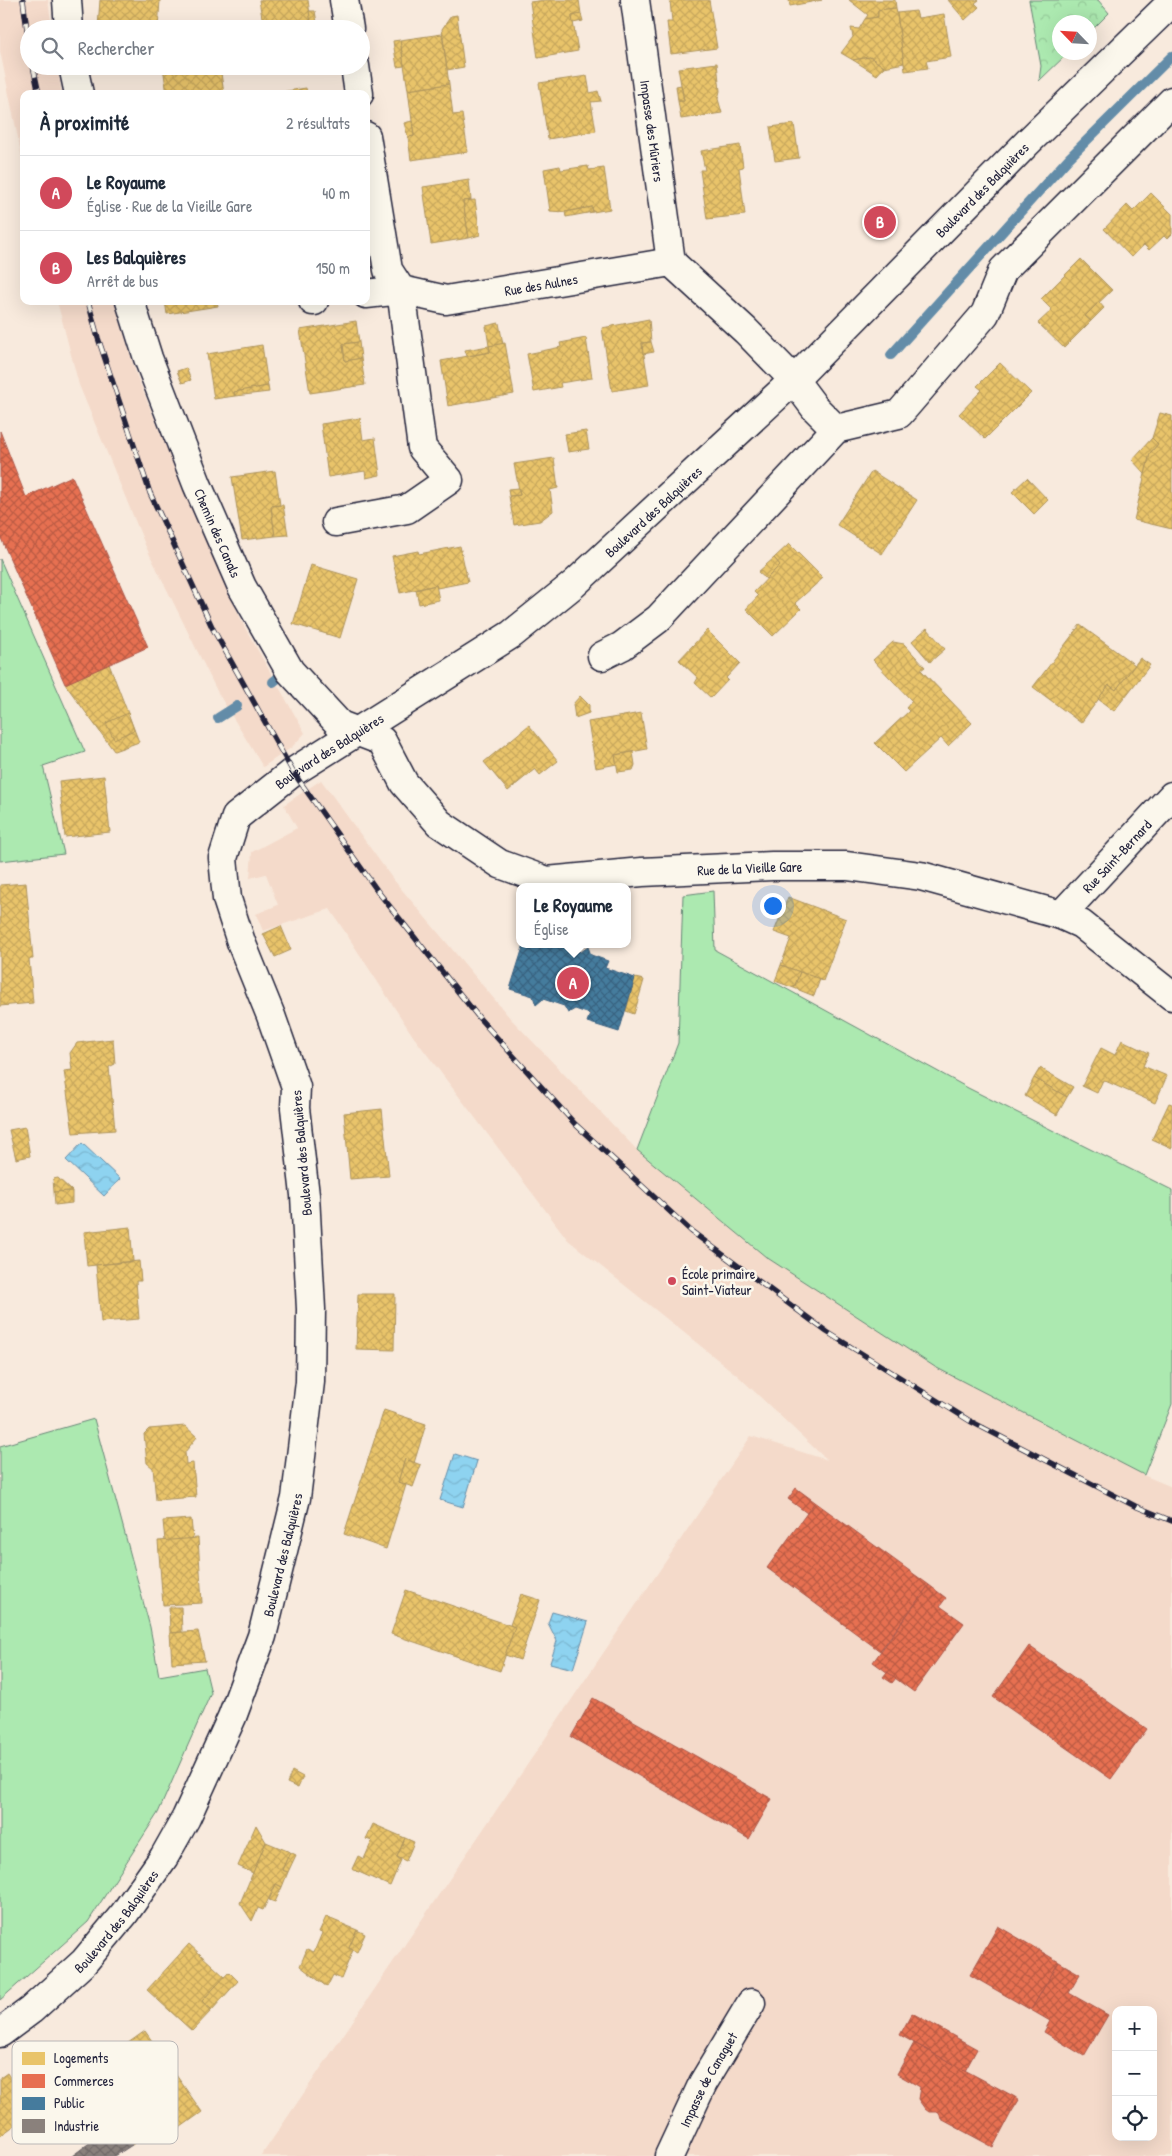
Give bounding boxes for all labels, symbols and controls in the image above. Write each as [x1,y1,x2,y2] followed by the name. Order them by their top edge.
[1052,15,1097,60] north arrow
[20,20,370,75] search box
[38,34,66,62] icon: search
[78,35,155,61] text: Rechercher
[637,79,669,183] street label: Impasse des Mûriers
[40,108,129,137] text: À proximité
[286,112,350,134] text: 2 résultats
[930,138,1032,241] street label: Boulevard des Balquières
[87,169,166,195] text: Le Royaume
[52,182,60,204] text: A
[322,182,350,204] text: 40 m
[87,195,252,217] text: Église · Rue de la Vieille Gare
[864,203,896,241] pin: B
[87,244,186,270] text: Les Balquières
[52,257,60,279] text: B
[316,257,350,279] text: 150 m
[503,268,579,299] street label: Rue des Aulnes
[87,270,158,292] text: Arrêt de bus
[600,461,705,561] street label: Boulevard des Balquières
[190,485,246,580] street label: Chemin des Canals
[270,708,387,793] street label: Boulevard des Balquières
[1077,815,1155,896] street label: Rue Saint-Bernard
[697,857,803,879] street label: Rue de la Vieille Gare
[516,883,631,948] popup
[534,892,613,918] text: Le Royaume
[760,893,786,919] your location
[534,918,569,940] text: Église
[557,964,589,1002] pin: A
[286,1089,317,1217] street label: Boulevard des Balquières
[682,1264,756,1299] place label: École primaire Saint-Viateur
[666,1275,678,1287] marker: École primaire Saint-Viateur
[258,1492,306,1618] street label: Boulevard des Balquières
[69,1866,162,1977] street label: Boulevard des Balquières
[1112,2006,1157,2141] map controls
[1112,2006,1157,2051] button: +
[674,2028,741,2130] street label: Impasse de Canaguet
[12,2041,178,2144] legend
[54,2048,108,2068] text: Logements
[1112,2051,1157,2096] button: −
[54,2071,114,2090] text: Commerces
[54,2093,85,2112] text: Public
[1112,2096,1157,2141] button: locate
[54,2116,99,2135] text: Industrie

